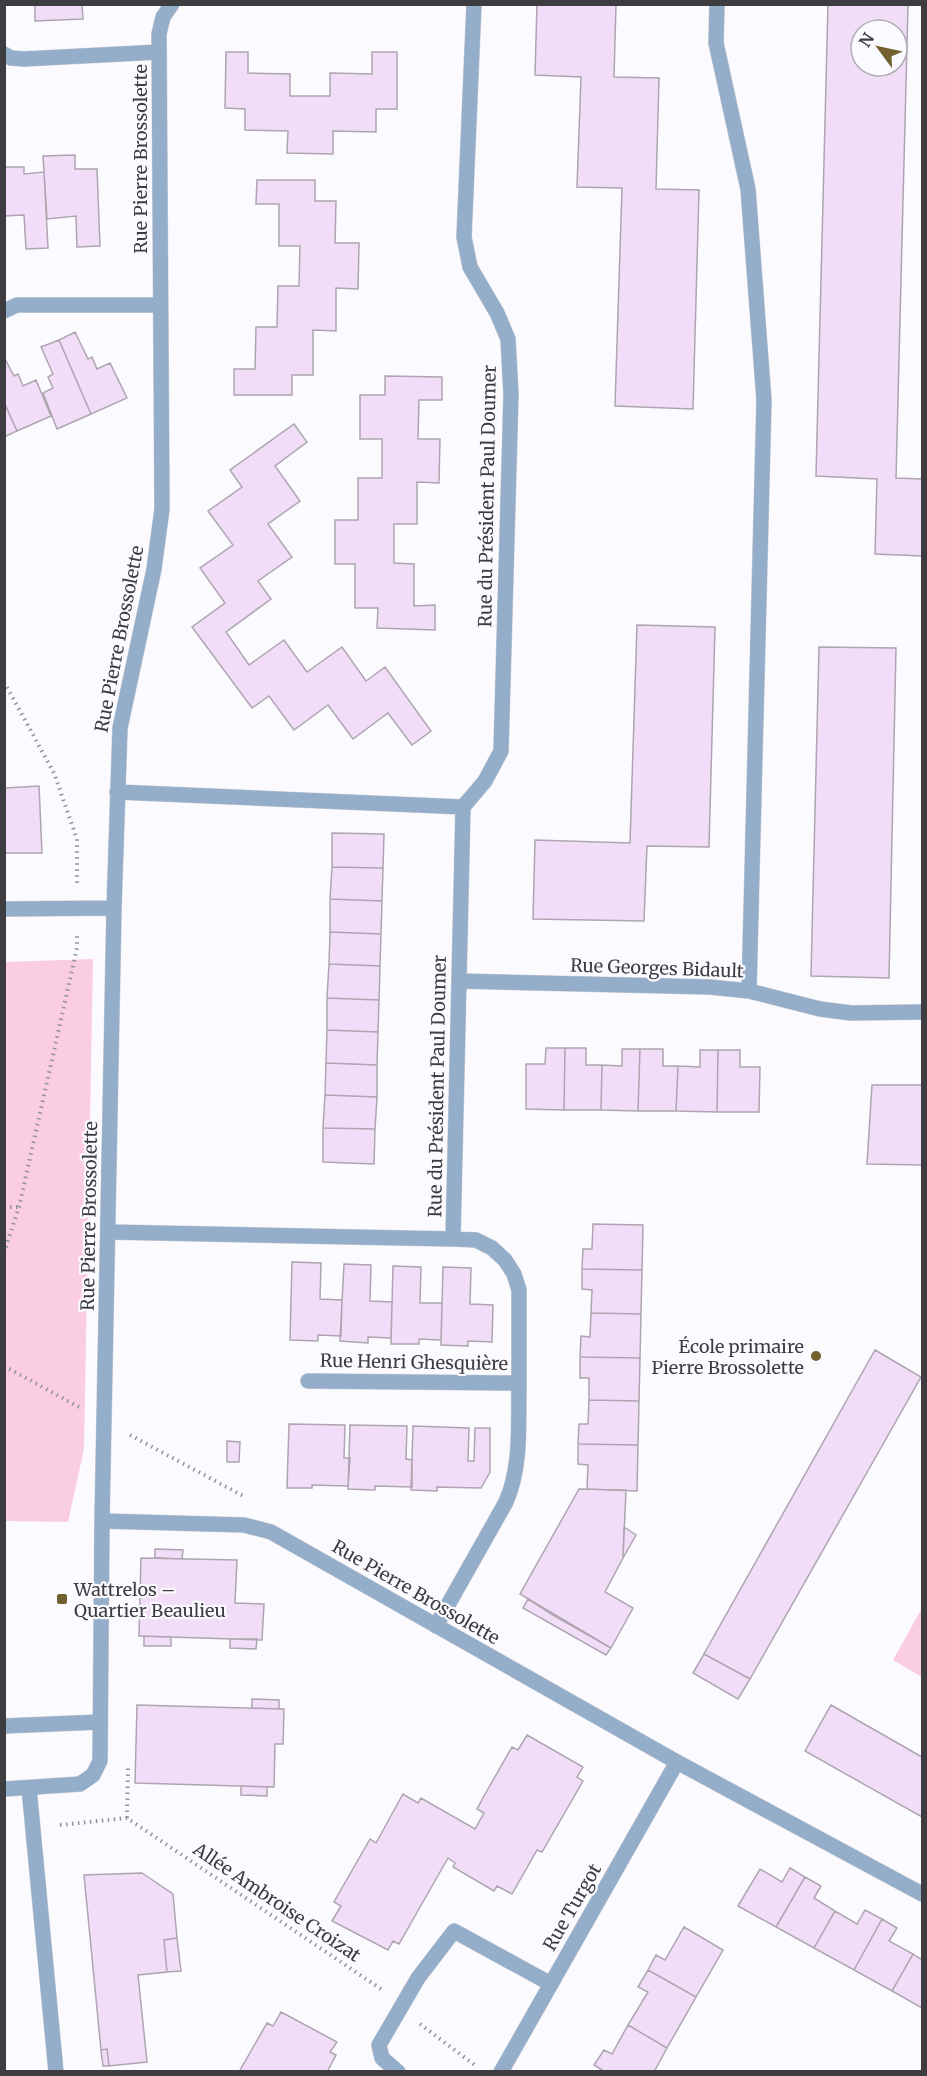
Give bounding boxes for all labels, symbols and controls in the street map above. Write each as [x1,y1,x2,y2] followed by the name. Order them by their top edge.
[849,18,909,78] north arrow
[855,29,878,51] text: N
[129,64,152,254] street label: Rue Pierre Brossolette
[473,364,501,628] street label: Rue du Président Paul Doumer
[90,544,148,734] street label: Rue Pierre Brossolette
[570,953,744,983] street label: Rue Georges Bidault
[423,954,451,1218] street label: Rue du Président Paul Doumer
[76,1121,102,1311] street label: Rue Pierre Brossolette
[652,1335,804,1379] place label: École primaire Pierre Brossolette
[320,1349,508,1375] street label: Rue Henri Ghesquière
[809,1349,823,1363] marker: École primaire Pierre Brossolette
[328,1535,504,1649] street label: Rue Pierre Brossolette
[73,1578,226,1622] place label: Wattrelos – Quartier Beaulieu
[55,1592,69,1606] marker: Wattrelos – Quartier Beaulieu
[188,1837,365,1967] street label: Allée Ambroise Croizat
[538,1859,606,1955] street label: Rue Turgot

